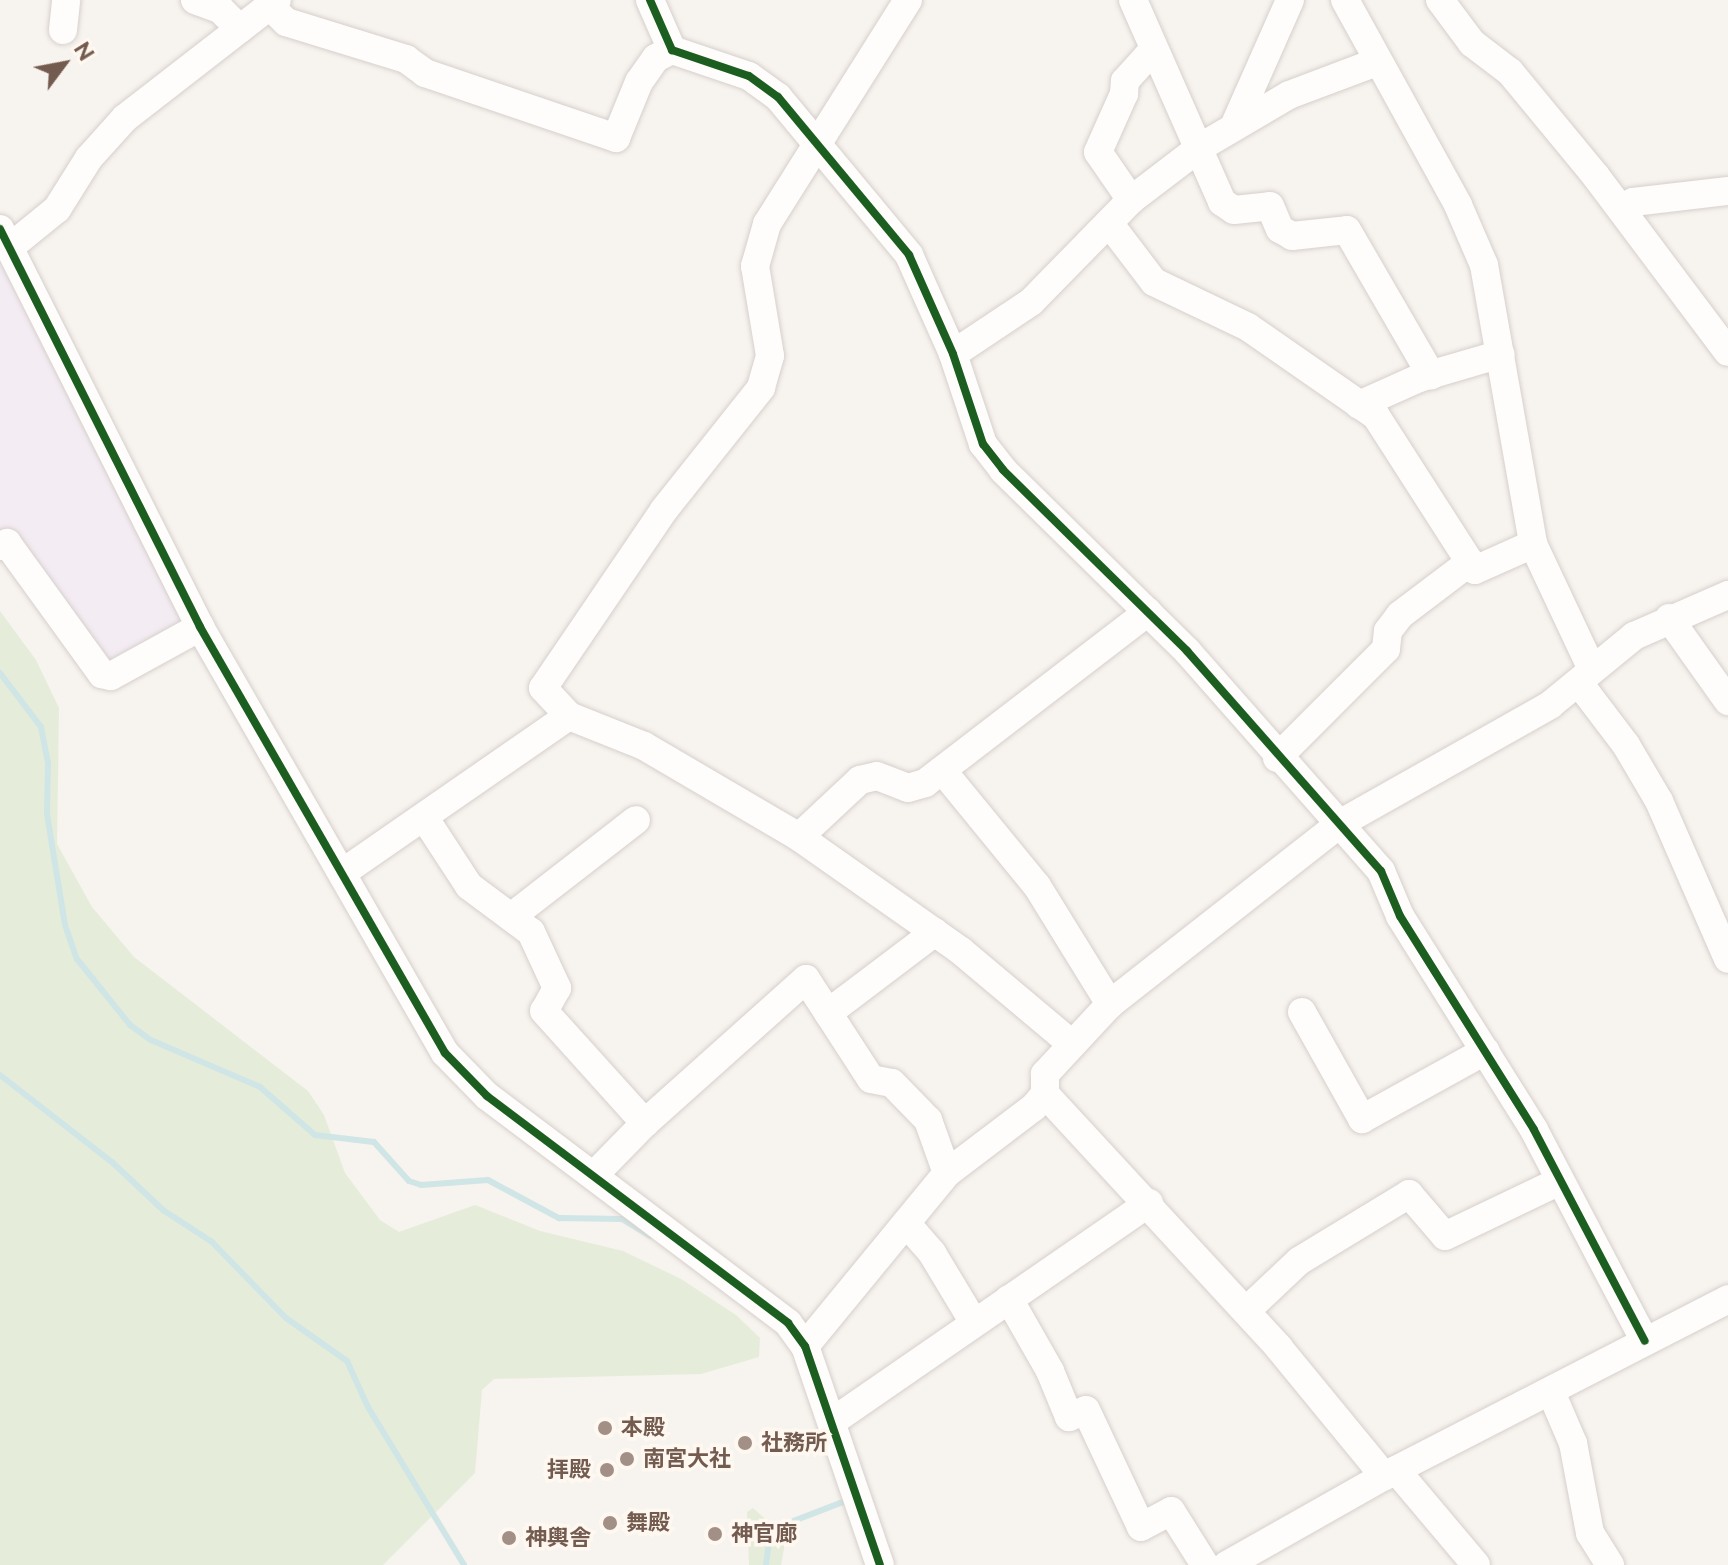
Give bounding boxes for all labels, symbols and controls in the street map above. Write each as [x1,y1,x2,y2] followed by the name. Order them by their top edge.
[24,24,104,104] north arrow
[69,37,100,65] text: N
[621,1415,665,1441] place label: 本殿
[596,1419,614,1437] marker: 本殿
[761,1430,827,1456] place label: 社務所
[736,1434,754,1452] marker: 社務所
[643,1446,731,1472] place label: 南宮大社
[618,1450,636,1468] marker: 南宮大社
[547,1457,591,1483] place label: 拝殿
[598,1461,616,1479] marker: 拝殿
[626,1510,670,1536] place label: 舞殿
[601,1514,619,1532] marker: 舞殿
[731,1521,797,1547] place label: 神官廊
[525,1525,591,1551] place label: 神輿舎
[706,1525,724,1543] marker: 神官廊
[500,1529,518,1547] marker: 神輿舎

